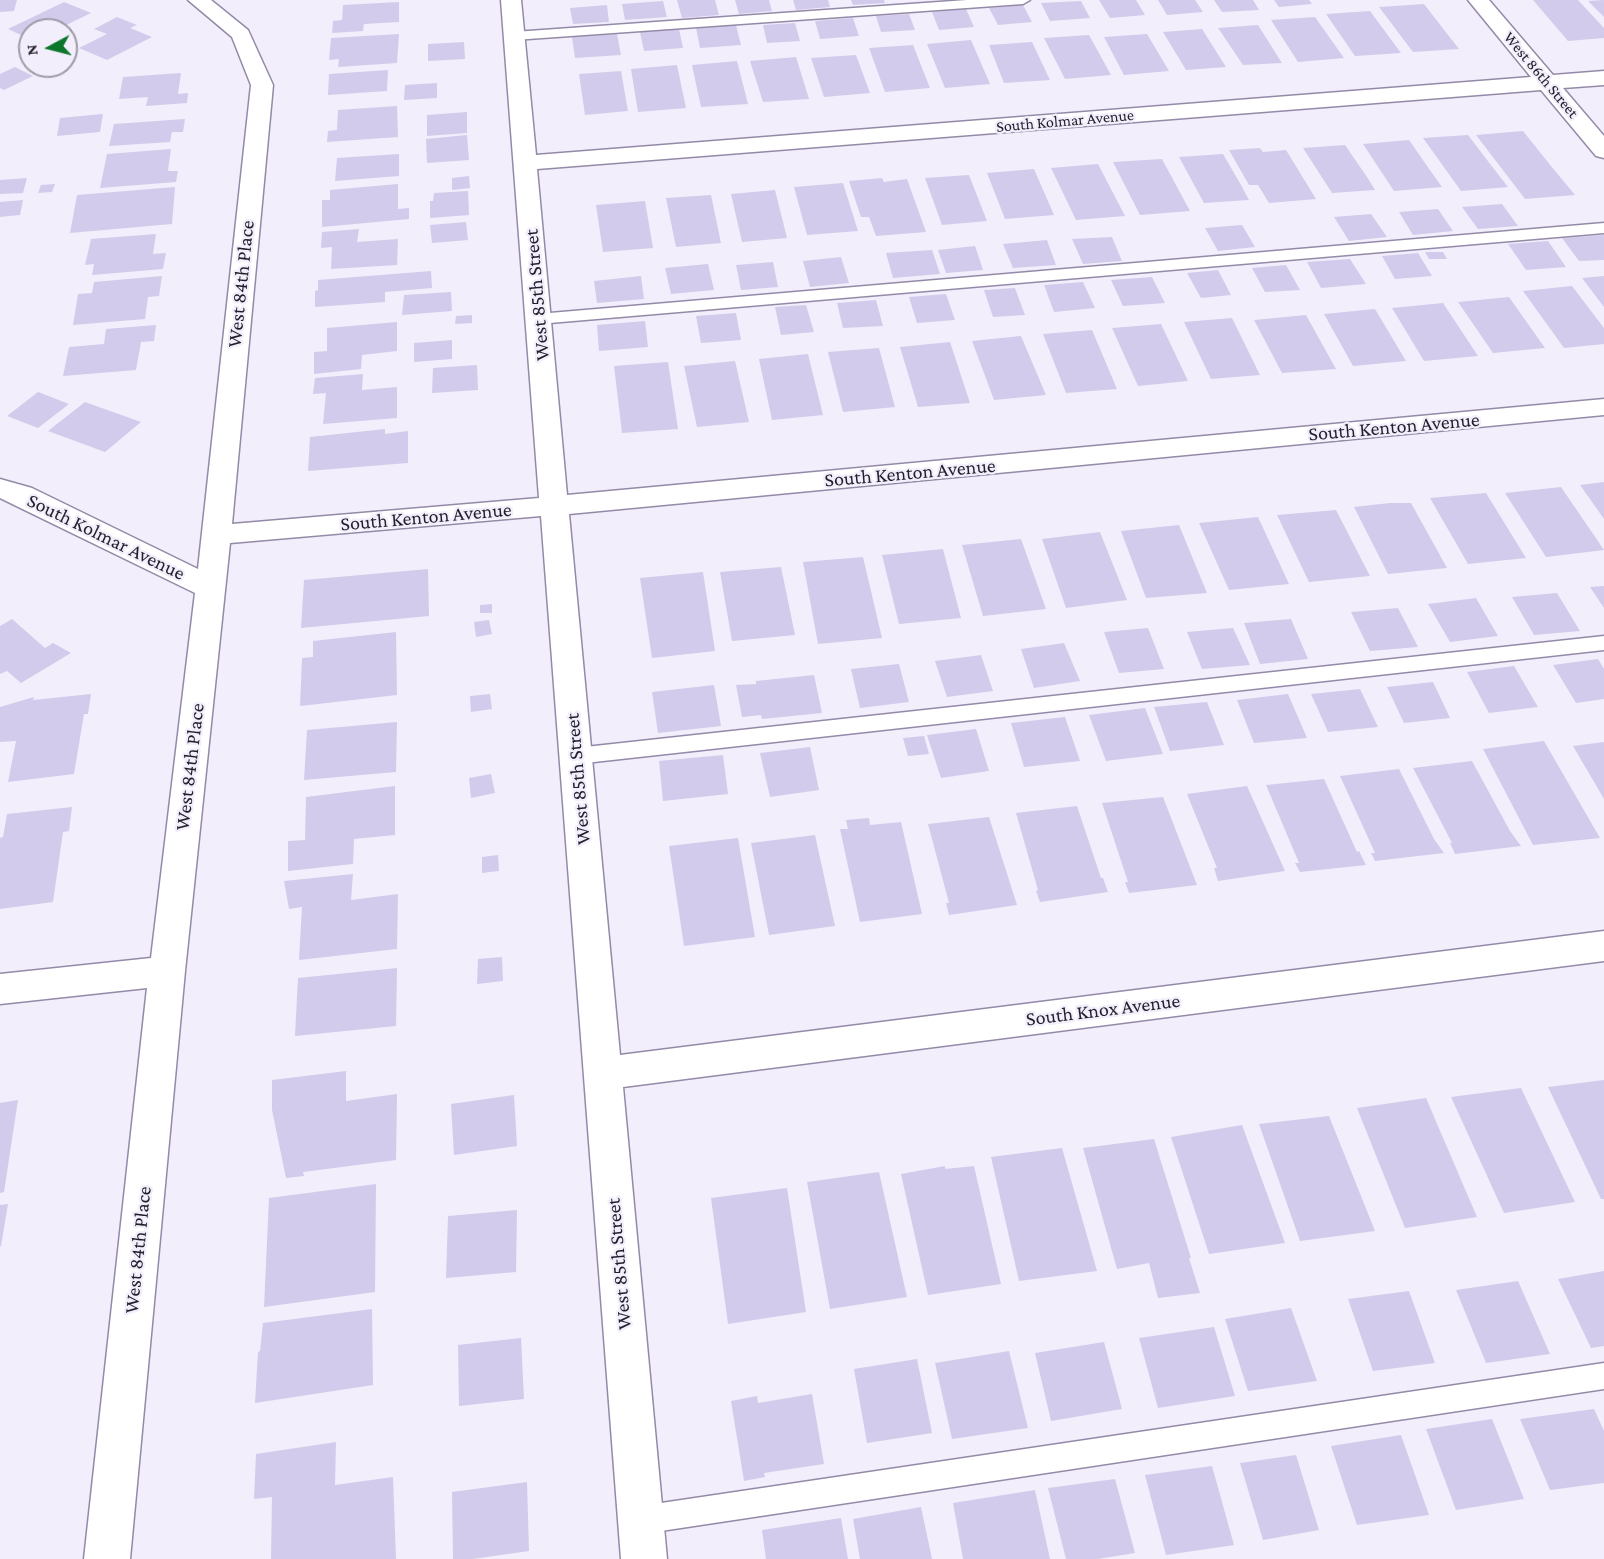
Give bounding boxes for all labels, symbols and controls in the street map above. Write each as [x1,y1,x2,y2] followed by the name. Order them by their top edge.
[18,18,78,78] north arrow
[1499,28,1583,122] street label: West 86th Street
[23,44,41,56] text: N
[995,105,1135,137] street label: South Kolmar Avenue
[222,219,260,349] street label: West 84th Place
[519,228,555,362] street label: West 85th Street
[1307,408,1481,446] street label: South Kenton Avenue
[823,454,997,492] street label: South Kenton Avenue
[23,488,189,586] street label: South Kolmar Avenue
[339,498,513,536] street label: South Kenton Avenue
[170,702,210,832] street label: West 84th Place
[560,712,596,846] street label: West 85th Street
[1025,989,1181,1031] street label: South Knox Avenue
[119,1185,157,1315] street label: West 84th Place
[601,1197,637,1331] street label: West 85th Street

